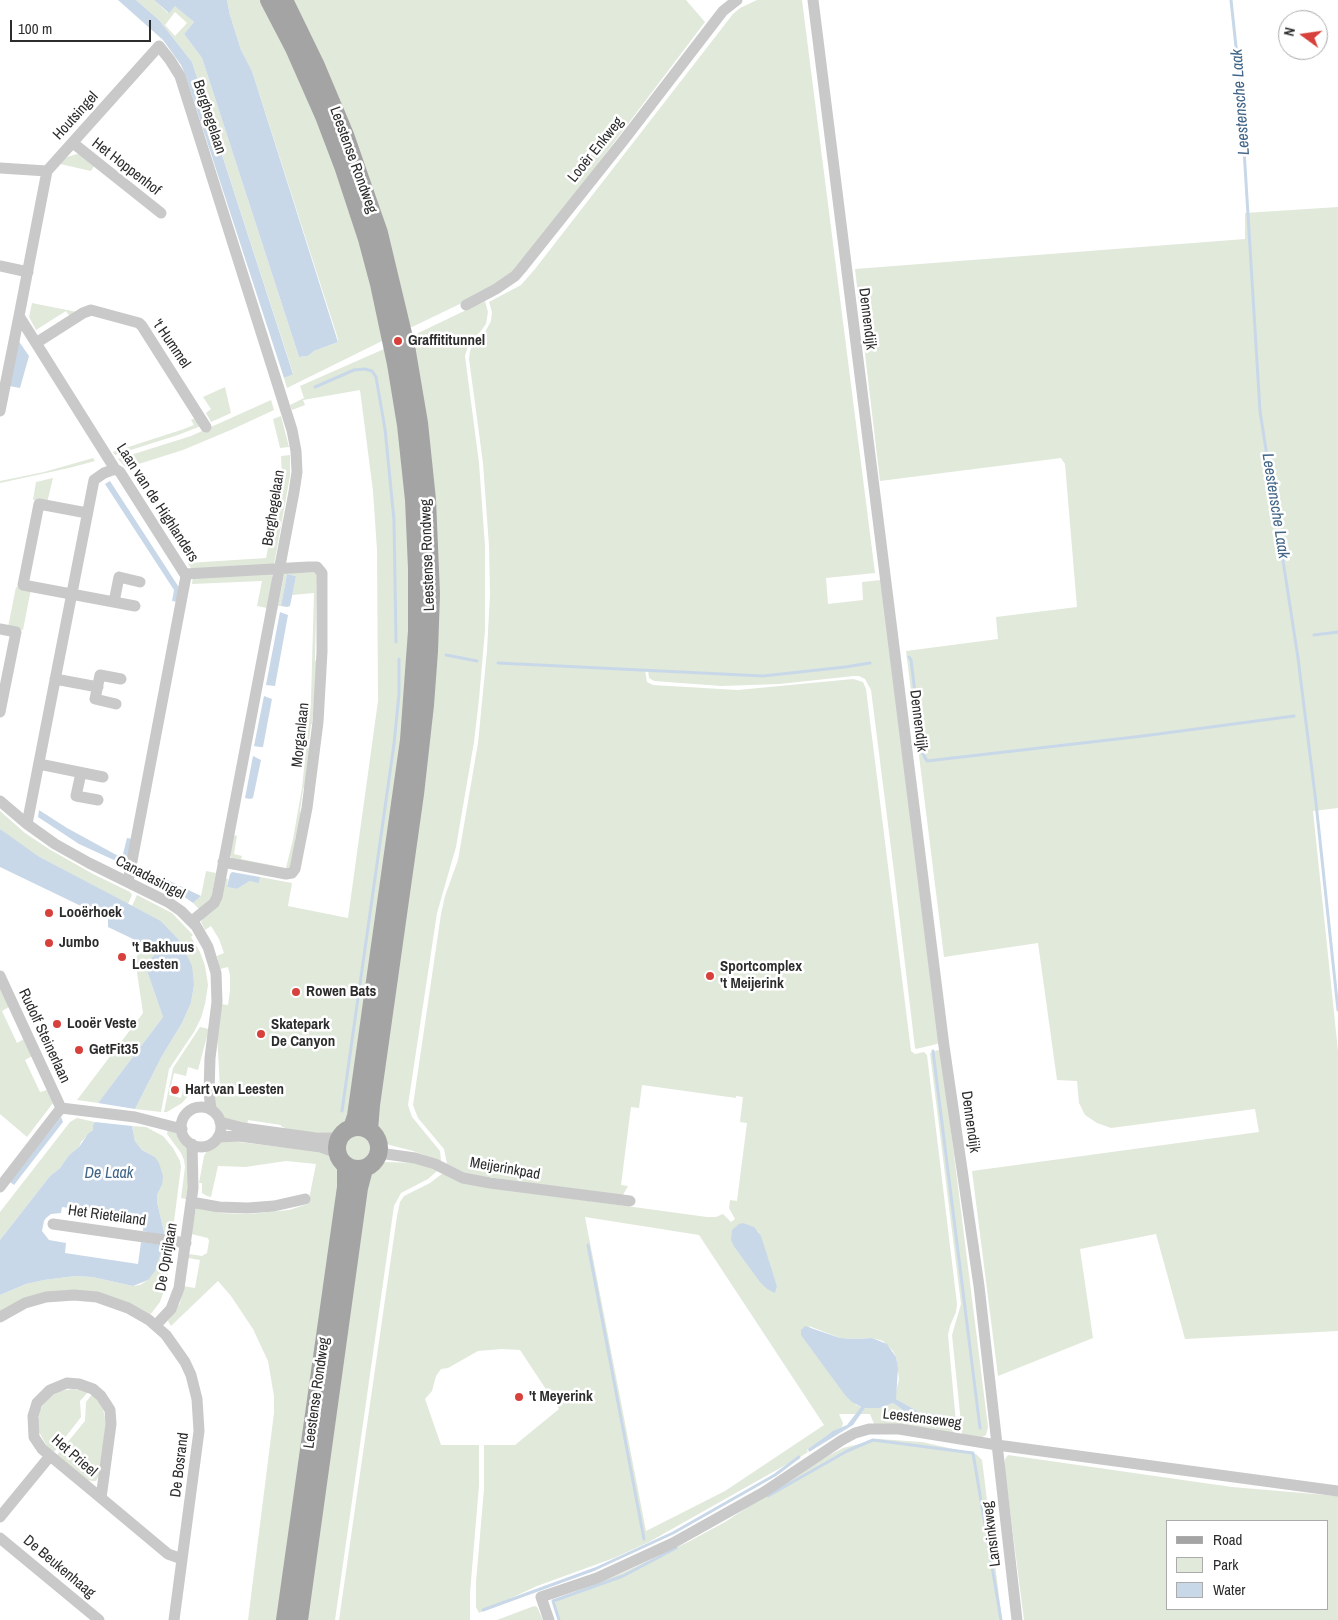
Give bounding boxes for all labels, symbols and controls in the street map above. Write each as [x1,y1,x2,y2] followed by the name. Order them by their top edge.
[12,10,154,42] scale bar
[1278,10,1328,60] north arrow
[18,18,52,39] text: 100 m
[1280,25,1299,38] text: N
[1228,48,1254,156] water label: Leestensche Laak
[189,78,229,156] street label: Berghegelaan
[50,88,102,144] street label: Houtsingel
[325,104,381,216] street label: Leestense Rondweg
[564,114,628,186] street label: Looër Enkweg
[88,134,164,200] street label: Het Hoppenhof
[854,287,880,351] street label: Dennendijk
[148,316,194,372] street label: 't Hummel
[408,332,485,350] place label: Graffititunnel
[392,335,404,347] marker: Graffititunnel
[112,440,202,566] street label: Laan van de Highlanders
[1257,452,1293,560] water label: Leestensche Laak
[259,469,289,547] street label: Berghegelaan
[417,499,439,611] street label: Leestense Rondweg
[905,689,931,753] street label: Dennendijk
[289,702,313,768] street label: Morganlaan
[112,852,188,904] street label: Canadasingel
[59,904,122,922] place label: Looërhoek
[43,907,55,919] marker: Looërhoek
[59,934,99,952] place label: Jumbo
[43,937,55,949] marker: Jumbo
[132,939,194,974] place label: 't Bakhuus Leesten
[116,951,128,963] marker: 't Bakhuus Leesten
[720,958,802,993] place label: Sportcomplex 't Meijerink
[704,970,716,982] marker: Sportcomplex 't Meijerink
[306,983,376,1001] place label: Rowen Bats
[14,986,74,1086] street label: Rudolf Steinerlaan
[290,986,302,998] marker: Rowen Bats
[67,1015,137,1033] place label: Looër Veste
[271,1016,335,1051] place label: Skatepark De Canyon
[51,1018,63,1030] marker: Looër Veste
[255,1028,267,1040] marker: Skatepark De Canyon
[89,1041,138,1059] place label: GetFit35
[73,1044,85,1056] marker: GetFit35
[185,1081,284,1099] place label: Hart van Leesten
[169,1084,181,1096] marker: Hart van Leesten
[957,1090,983,1154] street label: Dennendijk
[468,1154,542,1184] street label: Meijerinkpad
[85,1164,133,1184] water label: De Laak
[67,1202,147,1230] street label: Het Rieteiland
[152,1221,182,1293] street label: De Oprijlaan
[300,1336,334,1450] street label: Leestense Rondweg
[529,1388,593,1406] place label: 't Meyerink
[513,1391,525,1403] marker: 't Meyerink
[882,1405,962,1433] street label: Leestenseweg
[47,1431,101,1481] street label: Het Prieel
[167,1432,193,1498] street label: De Bosrand
[979,1500,1005,1568] street label: Lansinkweg
[1166,1520,1328,1610] legend
[1213,1529,1242,1550] text: Road
[19,1532,99,1602] street label: De Beukenhaag
[1213,1554,1238,1575] text: Park
[1213,1579,1245,1600] text: Water

